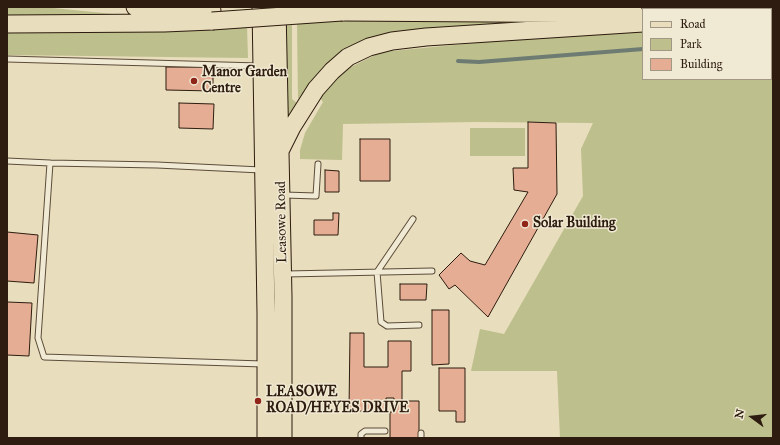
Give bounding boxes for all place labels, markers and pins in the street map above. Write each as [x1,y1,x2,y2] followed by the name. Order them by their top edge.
[202,65,287,98] place label: Manor Garden Centre
[189,76,199,86] marker: Manor Garden Centre
[533,216,615,232] place label: Solar Building
[520,219,530,229] marker: Solar Building
[266,385,409,418] place label: LEASOWE ROAD/HEYES DRIVE
[253,396,263,406] marker: LEASOWE ROAD/HEYES DRIVE

